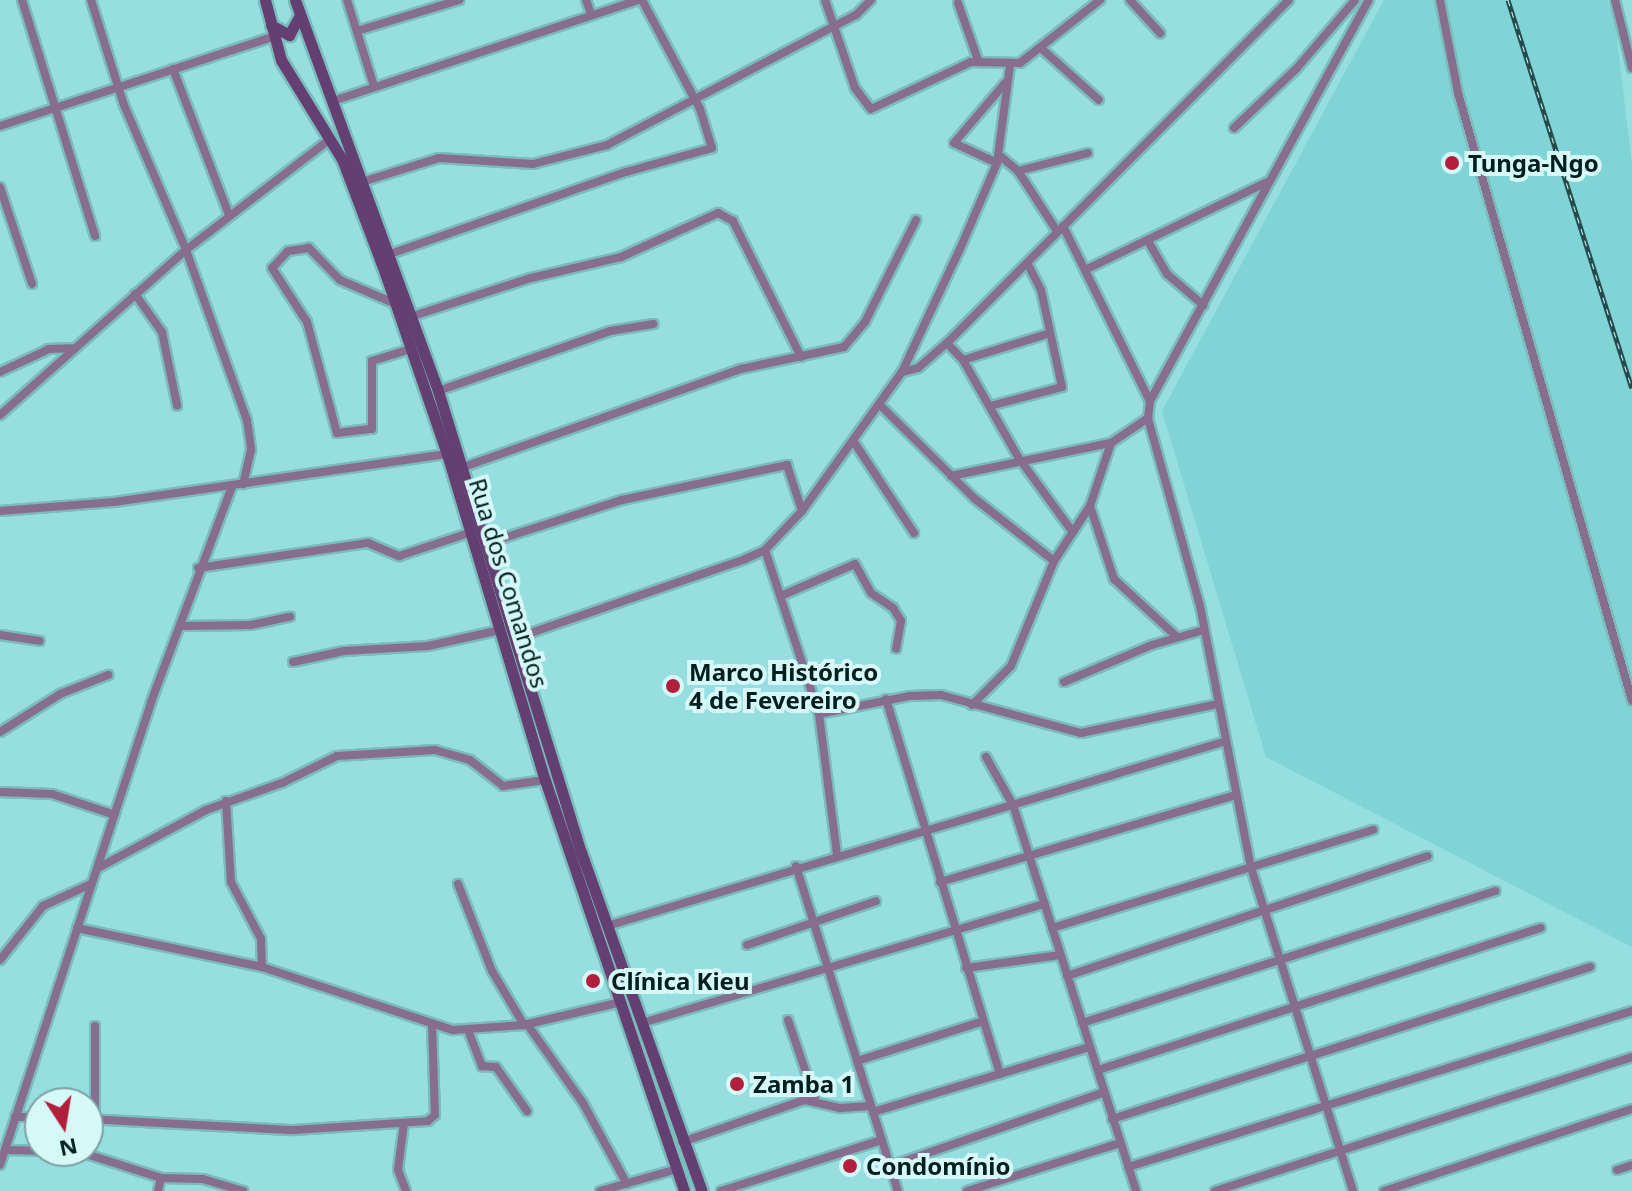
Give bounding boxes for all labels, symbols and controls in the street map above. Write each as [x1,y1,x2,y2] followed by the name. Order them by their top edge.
[1468,149,1599,177] place label: Tunga-Ngo
[1443,154,1461,172] marker: Tunga-Ngo
[463,475,555,691] street label: Rua dos Comandos
[689,658,878,714] place label: Marco Histórico 4 de Fevereiro
[664,677,682,695] marker: Marco Histórico 4 de Fevereiro
[611,967,750,995] place label: Clínica Kieu
[582,970,604,992] marker: Clínica Kieu
[753,1070,854,1098] place label: Zamba 1
[728,1075,746,1093] marker: Zamba 1
[24,1087,104,1167] north arrow
[57,1132,80,1165] text: N
[866,1152,1011,1180] place label: Condomínio
[841,1157,859,1175] marker: Condomínio

